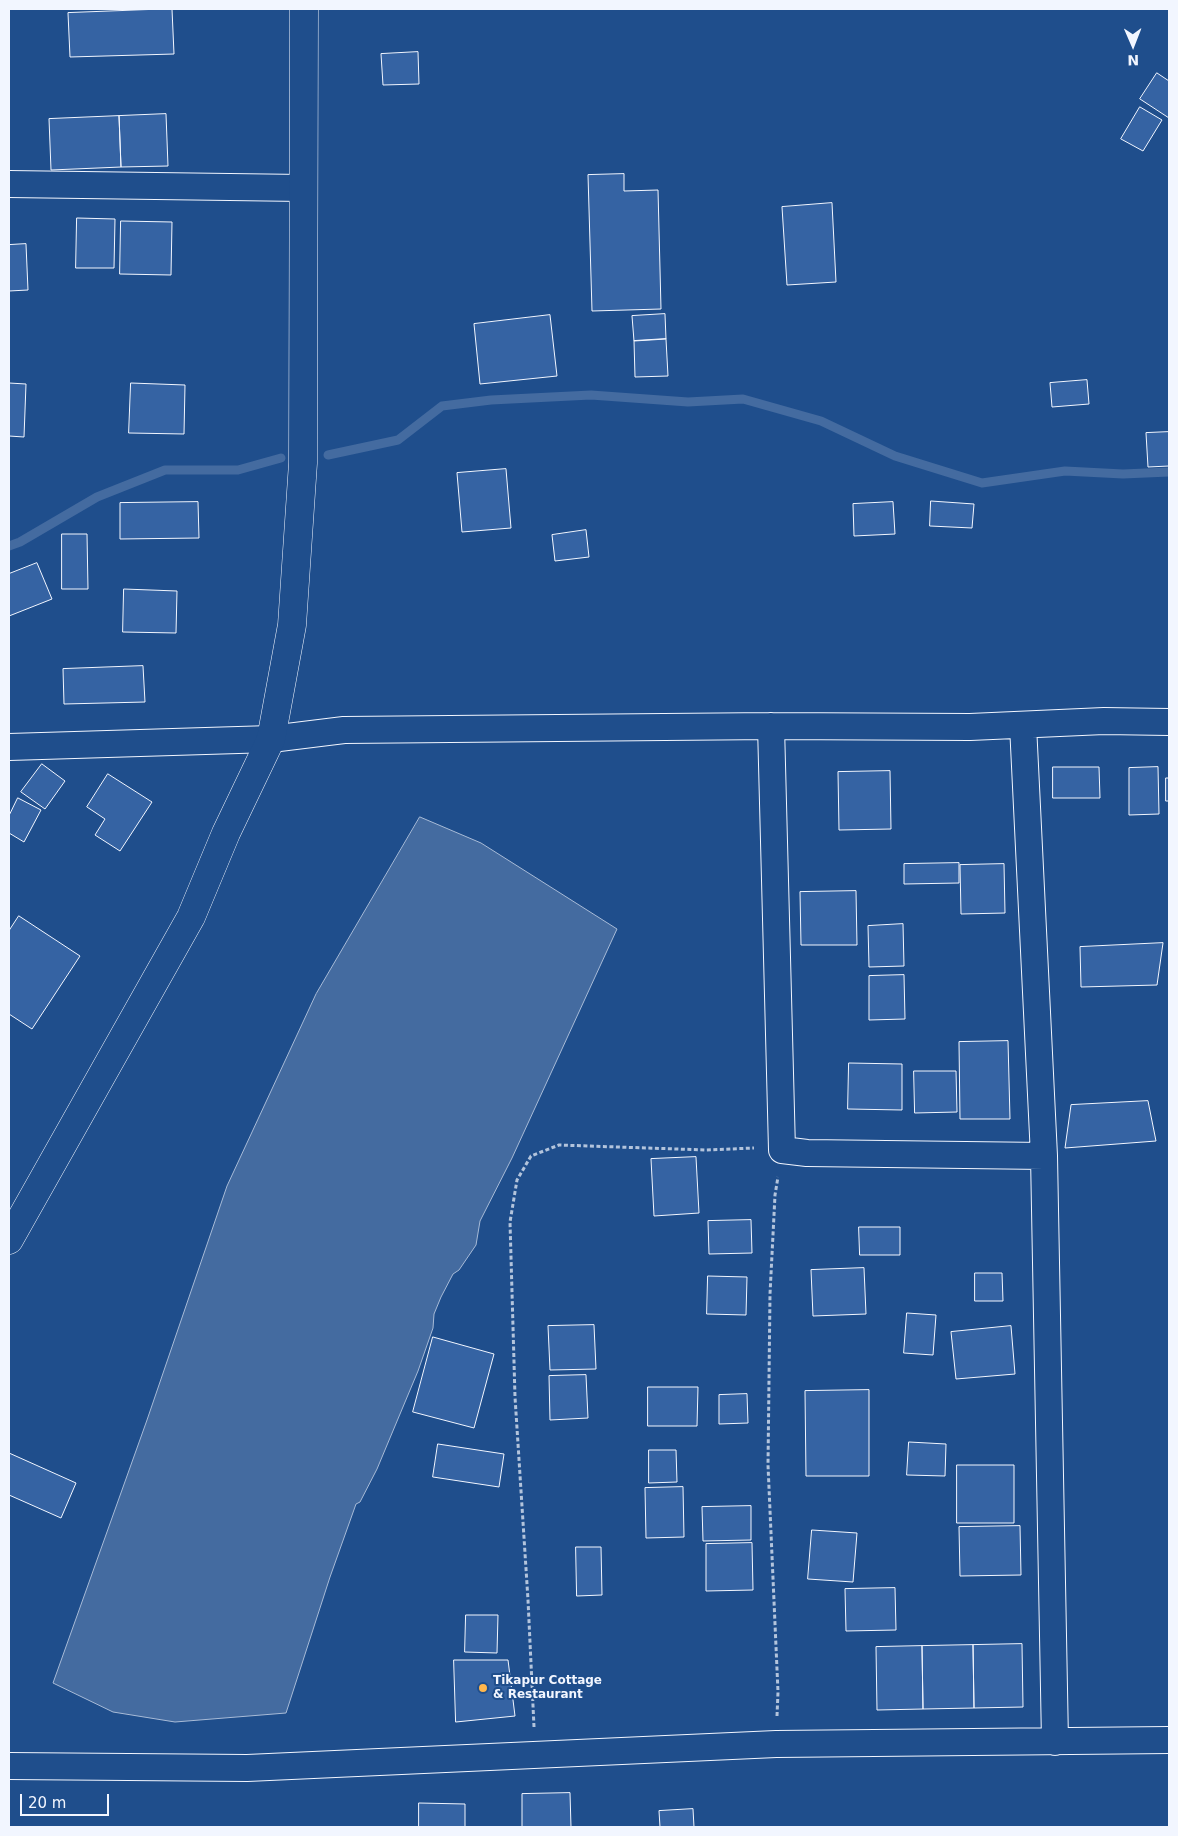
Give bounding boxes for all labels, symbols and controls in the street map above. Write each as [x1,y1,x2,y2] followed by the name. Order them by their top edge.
[1108,20,1158,70] north arrow
[1127,52,1139,68] text: N
[493,1674,602,1702] place label: Tikapur Cottage & Restaurant
[477,1682,489,1694] marker: Tikapur Cottage & Restaurant
[22,1784,111,1816] scale bar
[28,1794,66,1812] text: 20 m

